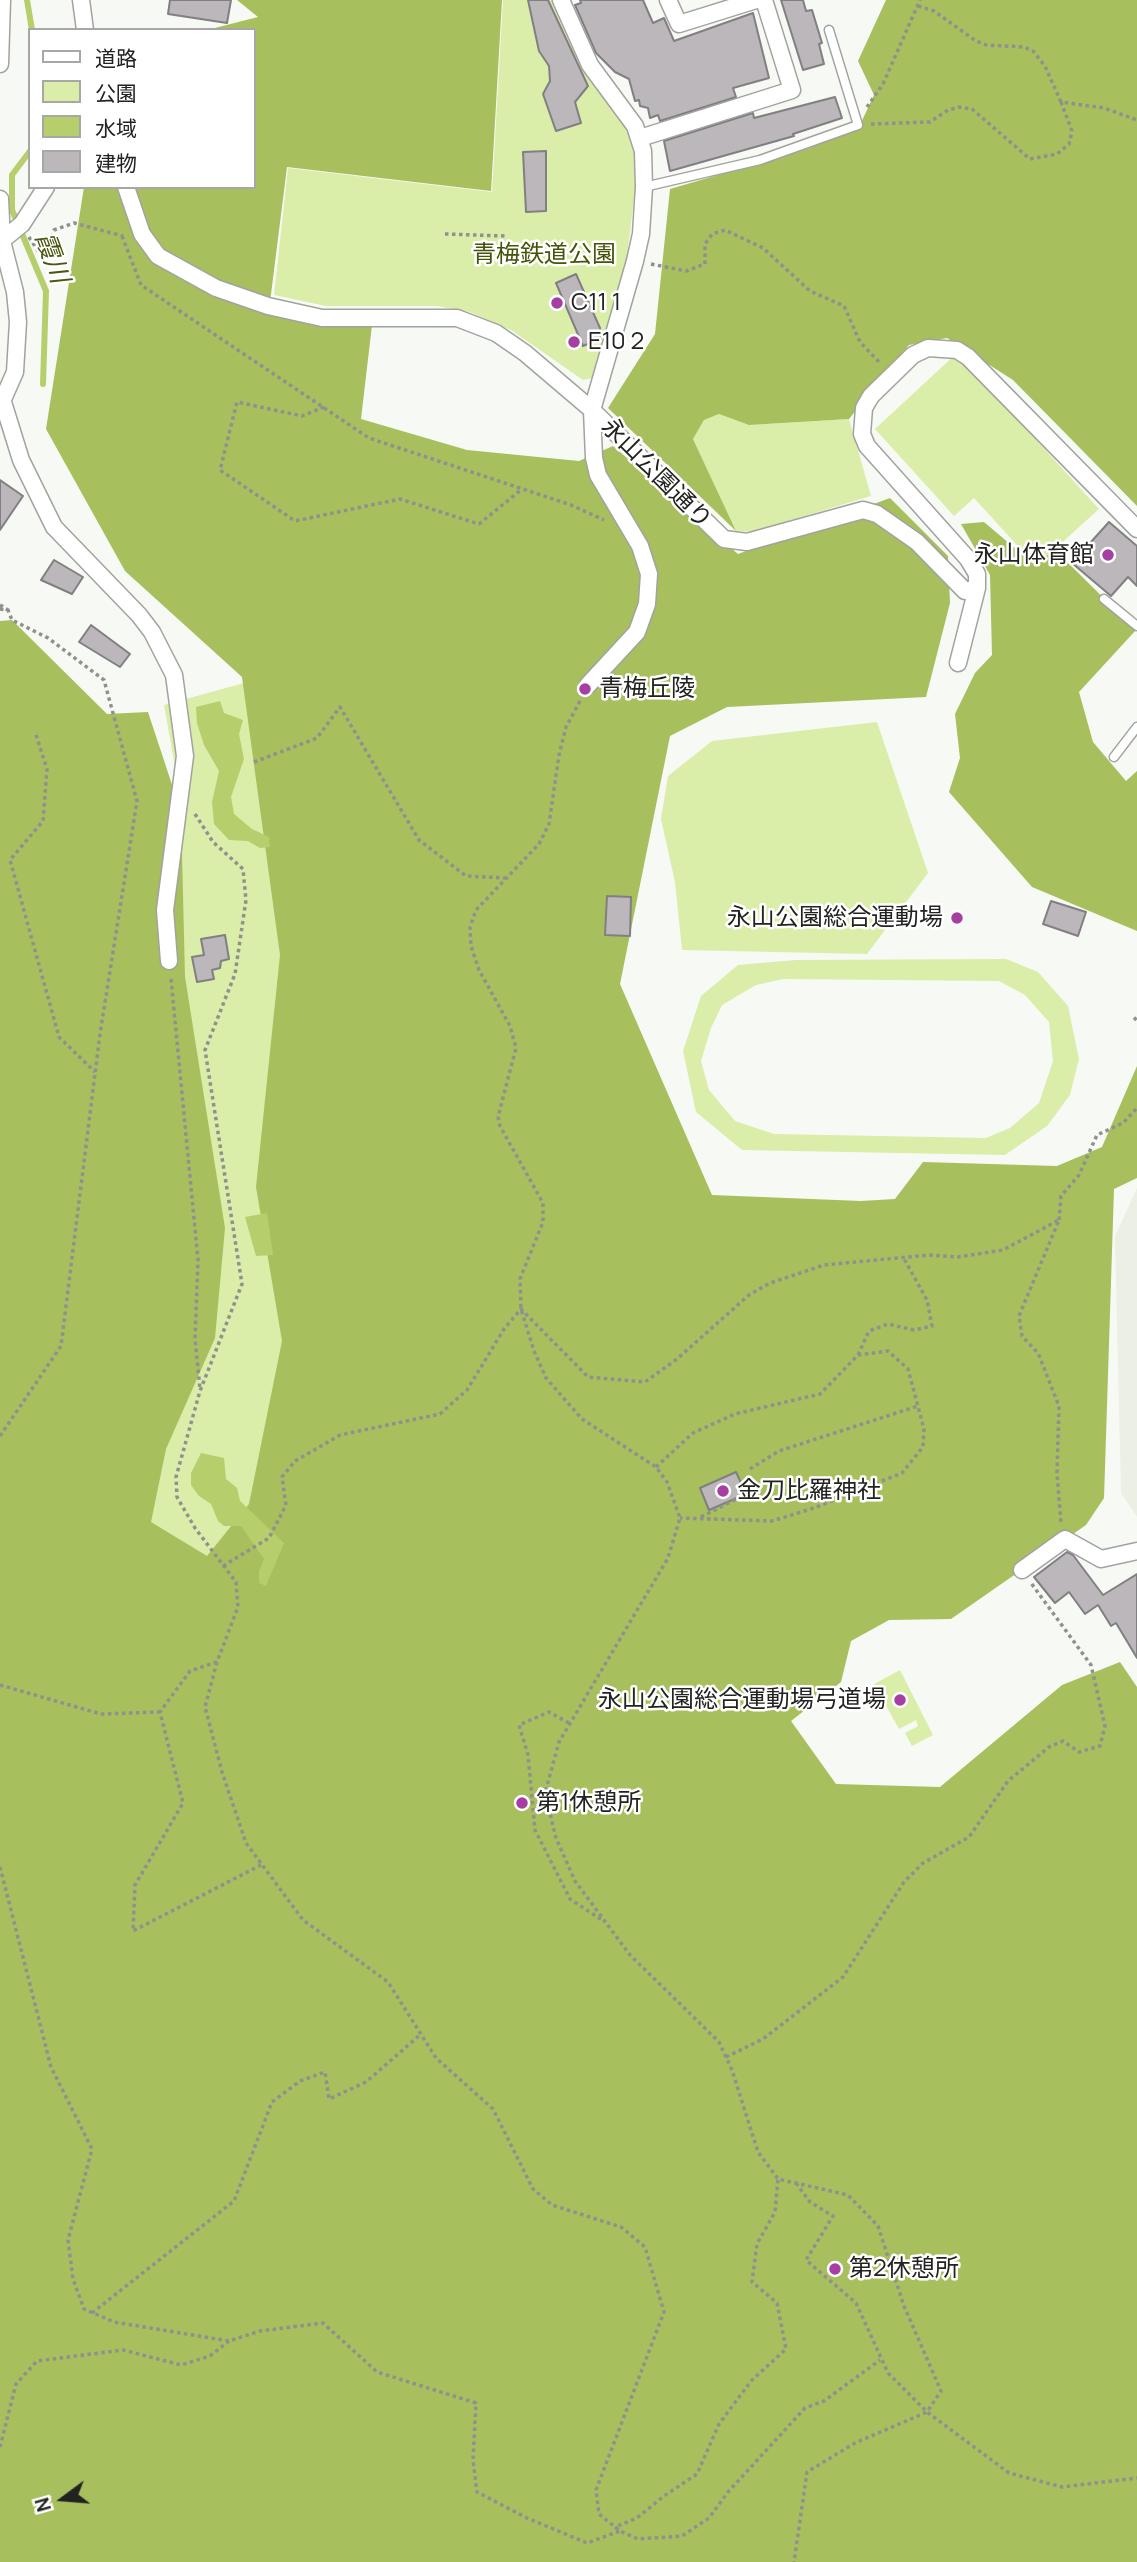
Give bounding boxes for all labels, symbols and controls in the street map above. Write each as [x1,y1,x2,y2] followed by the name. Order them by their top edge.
[28,28,256,189] legend
[95,44,137,72] text: 道路
[95,79,137,107] text: 公園
[95,114,137,142] text: 水域
[95,149,137,177] text: 建物
[27,228,75,288] water label: 霞川
[472,241,616,269] park label: 青梅鉄道公園
[571,289,621,317] place label: C11 1
[549,295,565,311] marker: C11 1
[588,328,644,356] place label: E10 2
[566,334,582,350] marker: E10 2
[595,413,717,535] street label: 永山公園通り
[974,541,1094,569] place label: 永山体育館
[1100,547,1116,563] marker: 永山体育館
[599,675,695,703] place label: 青梅丘陵
[577,681,593,697] marker: 青梅丘陵
[727,904,943,932] place label: 永山公園総合運動場
[949,910,965,926] marker: 永山公園総合運動場
[737,1477,881,1505] place label: 金刀比羅神社
[715,1483,731,1499] marker: 金刀比羅神社
[598,1686,886,1714] place label: 永山公園総合運動場弓道場
[892,1692,908,1708] marker: 永山公園総合運動場弓道場
[536,1789,641,1817] place label: 第1休憩所
[514,1795,530,1811] marker: 第1休憩所
[849,2255,959,2283] place label: 第2休憩所
[827,2261,843,2277] marker: 第2休憩所
[28,2464,98,2534] north arrow
[28,2495,57,2515] text: N

